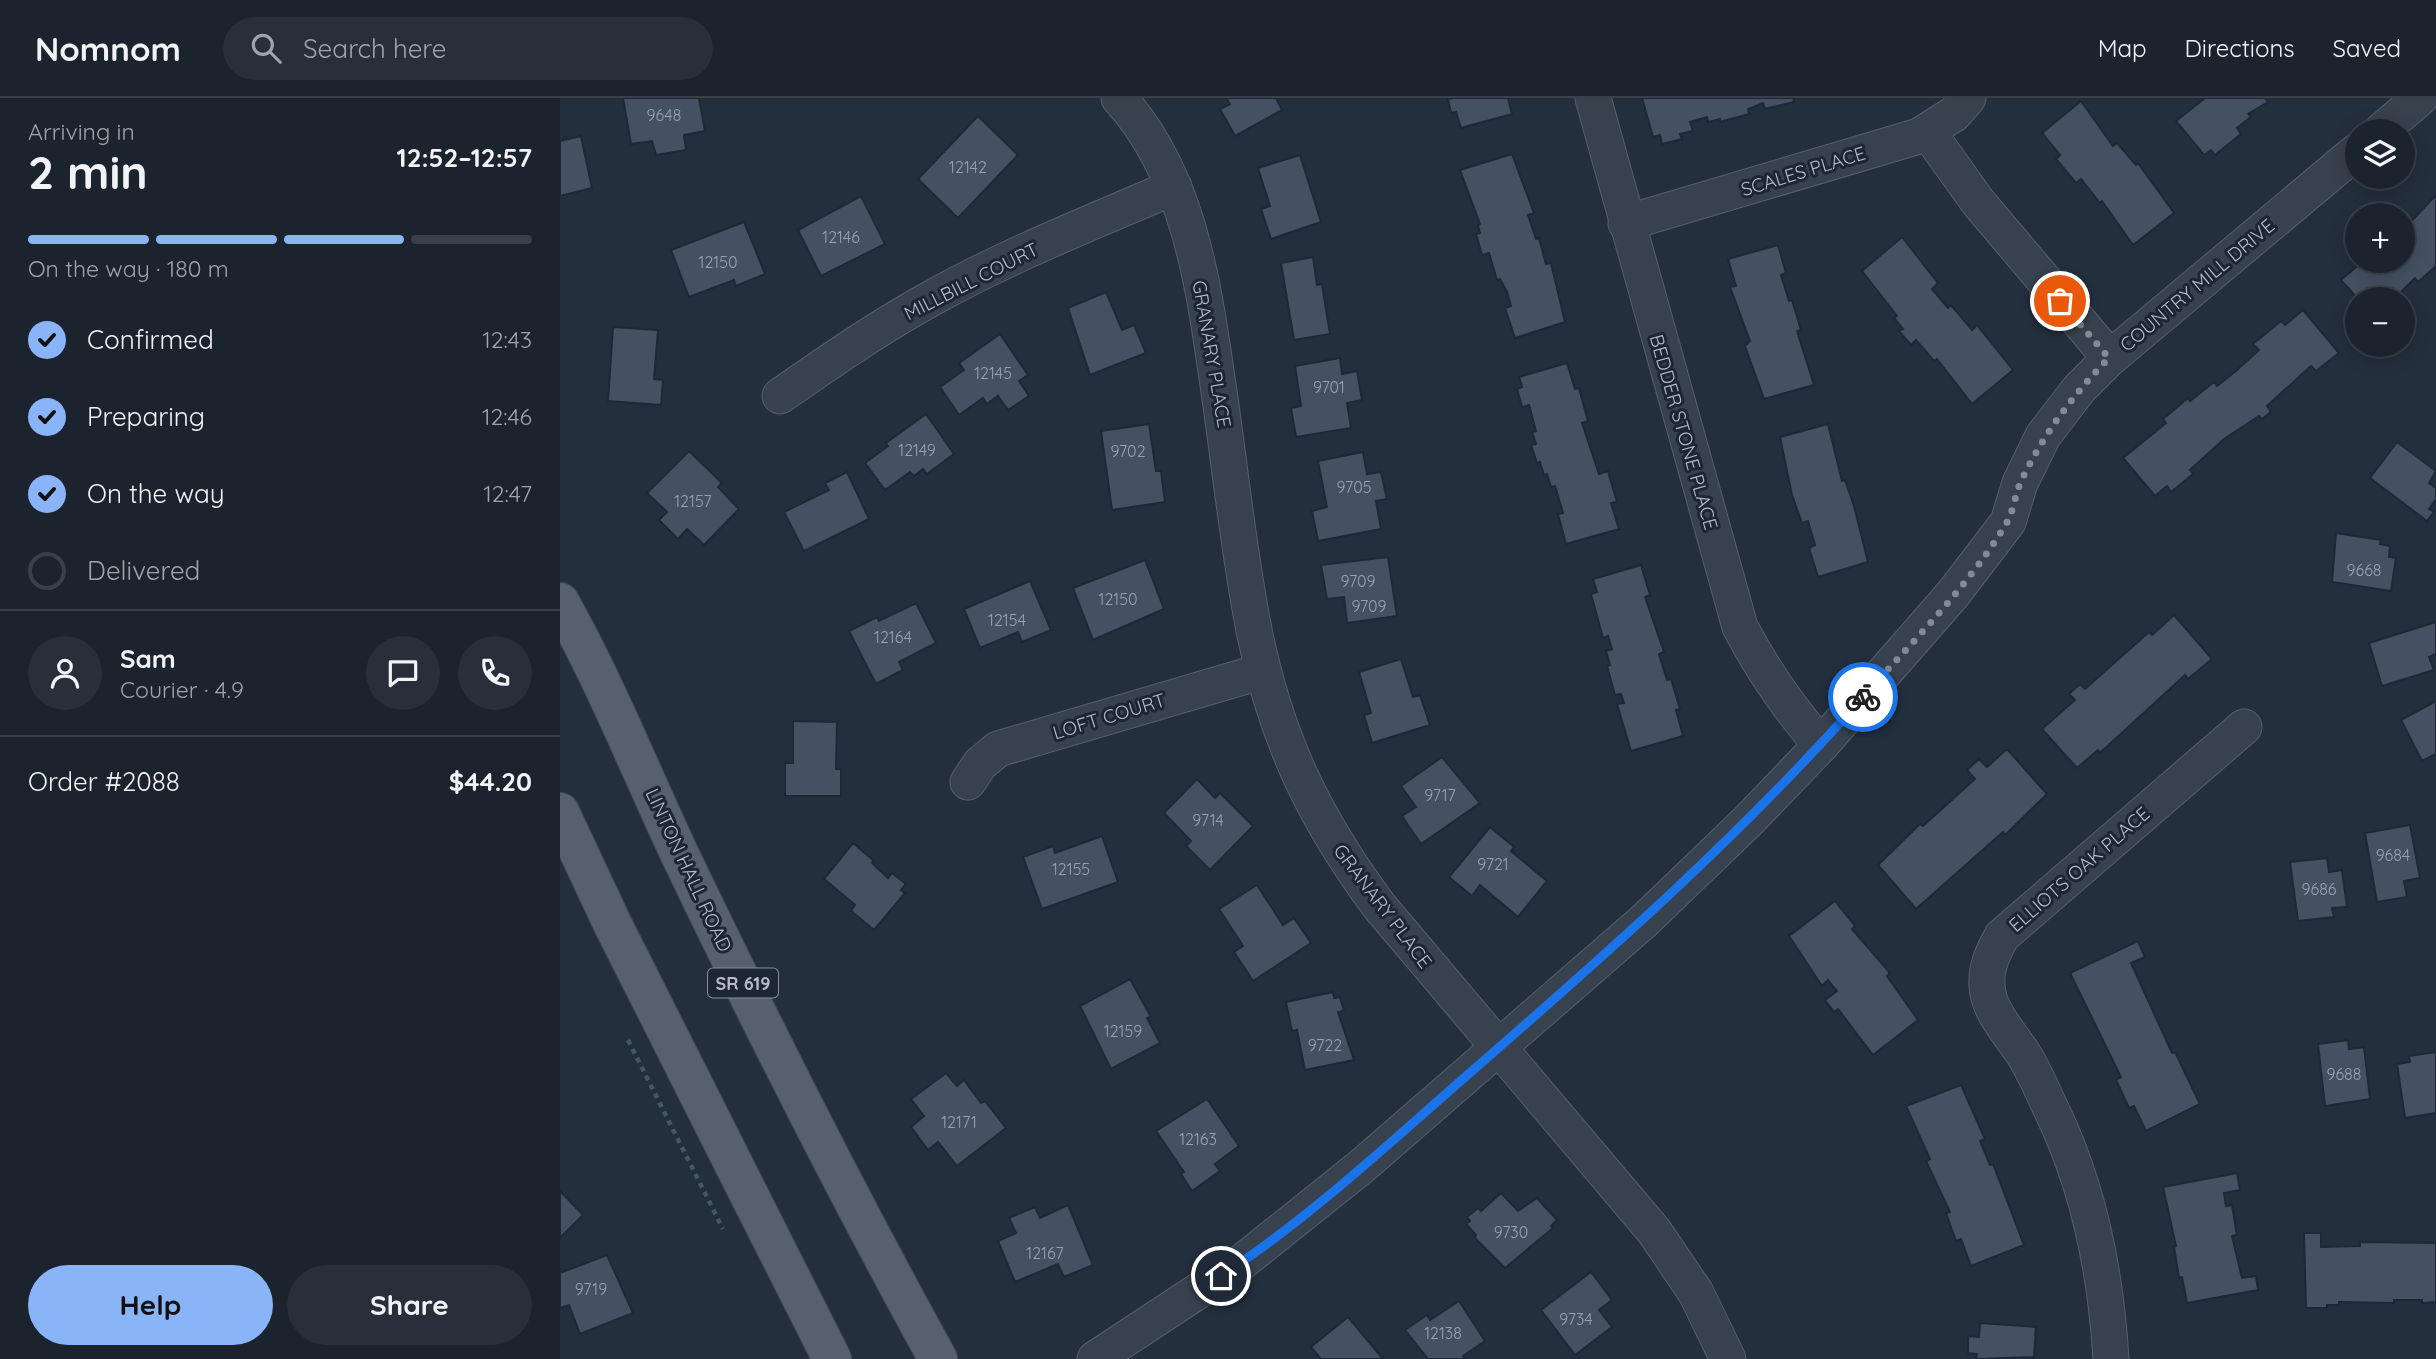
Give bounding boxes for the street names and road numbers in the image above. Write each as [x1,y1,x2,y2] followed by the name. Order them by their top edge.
[1738,141,1868,201] street label: SCALES PLACE
[2115,213,2279,357] street label: COUNTRY MILL DRIVE
[900,237,1042,325] street label: MILLBILL COURT
[1187,278,1237,430] street label: GRANARY PLACE
[1645,332,1723,532] street label: BEDDER STONE PLACE
[1050,687,1168,745] street label: LOFT COURT
[641,784,737,956] street label: LINTON HALL ROAD
[2004,801,2154,937] street label: ELLIOTS OAK PLACE
[1328,839,1438,973] street label: GRANARY PLACE
[708,968,778,998] road number: SR 619

